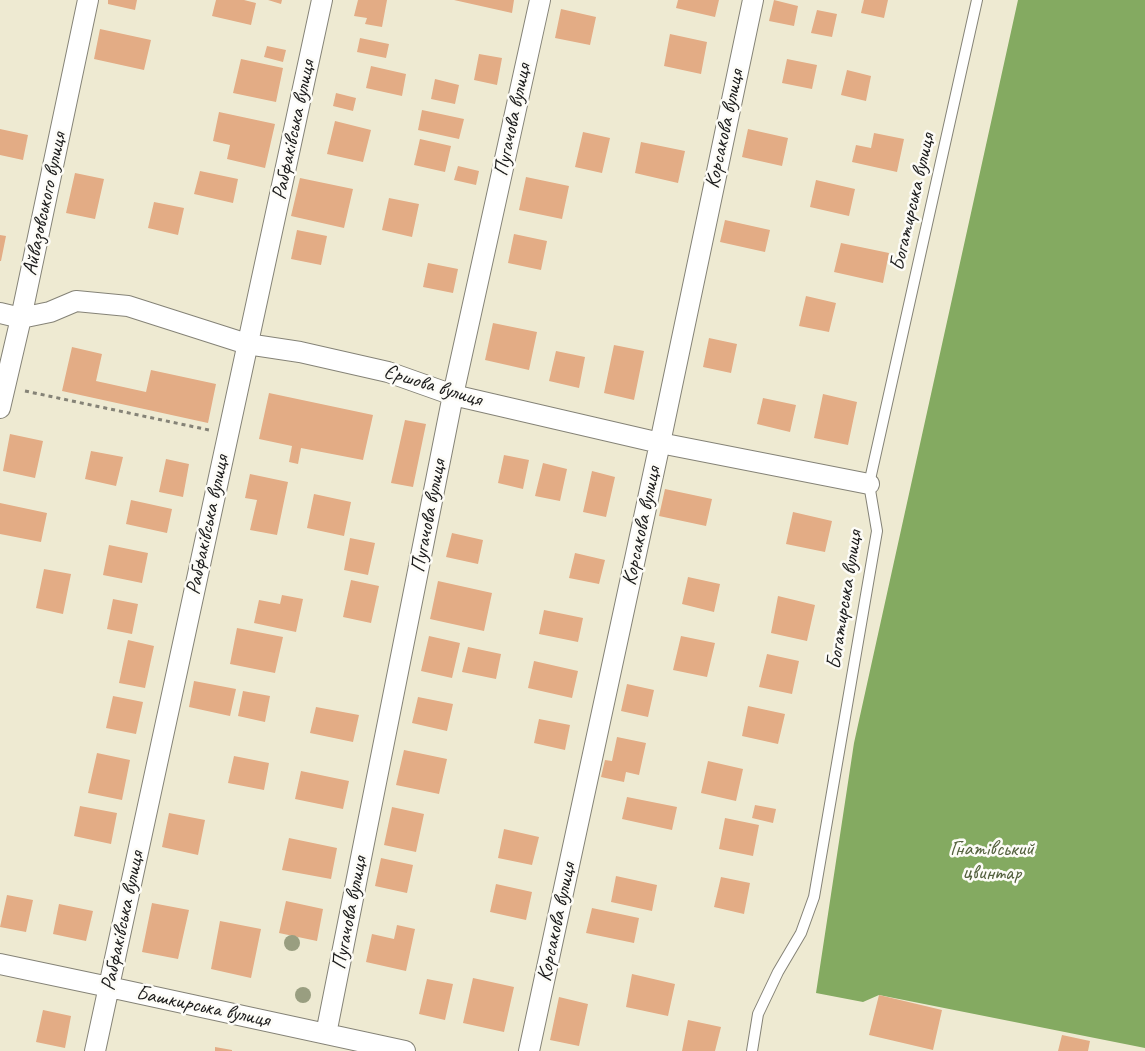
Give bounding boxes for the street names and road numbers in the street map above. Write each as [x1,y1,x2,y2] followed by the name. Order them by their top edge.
[267,58,321,202] street label: Рабфаківська вулиця
[489,61,537,179] street label: Пугачова вулиця
[700,67,750,191] street label: Корсакова вулиця
[18,130,72,278] street label: Айвазовського вулиця
[885,131,941,273] street label: Богатирська вулиця
[381,359,485,413] street label: Єршова вулиця
[181,453,235,597] street label: Рабфаківська вулиця
[406,457,452,575] street label: Пугачова вулиця
[617,464,667,588] street label: Корсакова вулиця
[822,529,868,671] street label: Богатирська вулиця
[96,849,150,993] street label: Рабфаківська вулиця
[327,854,373,972] street label: Пугачова вулиця
[532,860,582,984] street label: Корсакова вулиця
[134,981,272,1033] street label: Башкирська вулиця

